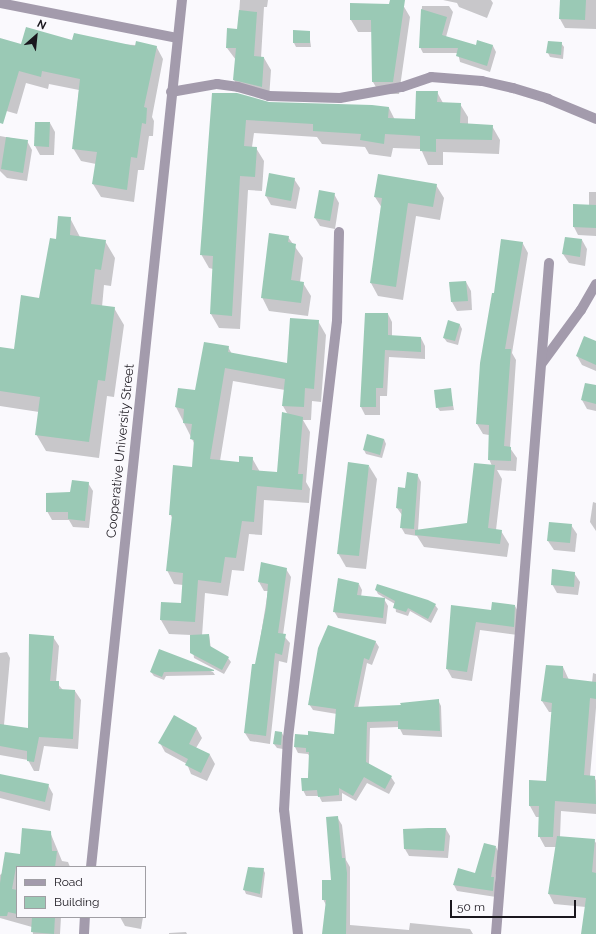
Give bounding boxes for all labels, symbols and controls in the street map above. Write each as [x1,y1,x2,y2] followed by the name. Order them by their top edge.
[16,16,56,56] north arrow
[35,17,48,33] text: N
[104,363,138,539] street label: Cooperative University Street
[16,866,146,918] legend
[54,875,83,889] text: Road
[452,892,578,918] scale bar
[54,895,100,909] text: Building
[457,900,485,914] text: 50 m

